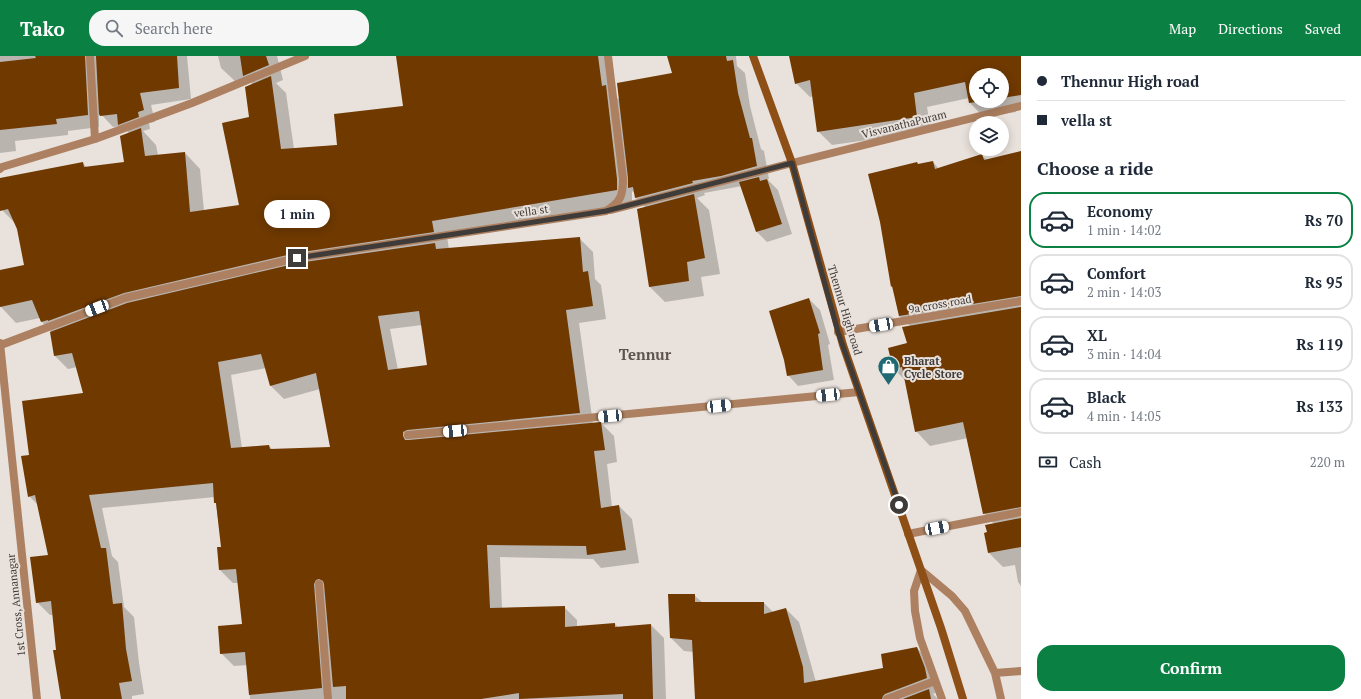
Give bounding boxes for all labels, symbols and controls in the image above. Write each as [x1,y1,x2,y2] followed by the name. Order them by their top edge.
[89,10,369,46] search box
[20,16,65,41] text: Tako
[103,17,125,39] icon: search
[135,18,213,38] text: Search here
[1169,19,1196,38] text: Map
[1218,19,1283,38] text: Directions
[1305,19,1341,38] text: Saved
[969,68,1009,156] map controls
[969,68,1009,108] button: locate
[1061,71,1199,91] text: Thennur High road
[860,107,948,141] street label: VisvanathaPuram
[1061,110,1112,130] text: vella st
[969,116,1009,156] button: layers
[1037,156,1153,180] text: Choose a ride
[264,200,330,228] callout: 1 min
[1087,201,1152,221] text: Economy
[512,202,549,220] street label: vella st
[1039,202,1075,238] icon: car
[279,205,315,223] text: 1 min
[1305,210,1343,230] text: Rs 70
[1087,221,1161,239] text: 1 min · 14:02
[288,249,306,267] route end
[825,263,865,357] street label: Thennur High road
[1087,263,1146,283] text: Comfort
[1039,264,1075,300] icon: car
[1305,272,1343,292] text: Rs 95
[1087,283,1161,301] text: 2 min · 14:03
[907,292,973,316] street label: 9a cross road
[84,298,110,318] car
[868,317,894,333] car
[1087,325,1107,345] text: XL
[1039,326,1075,362] icon: car
[1296,334,1343,354] text: Rs 119
[619,344,672,364] district label: Tennur
[1087,345,1161,363] text: 3 min · 14:04
[875,354,901,387] shop icon: Bharat Cycle Store
[904,354,962,381] place label: Bharat Cycle Store
[1087,387,1126,407] text: Black
[815,388,841,402] car
[1039,388,1075,424] icon: car
[1296,396,1343,416] text: Rs 133
[706,399,732,413] car
[1087,407,1161,425] text: 4 min · 14:05
[598,409,622,423] car
[443,424,467,438] car
[1037,451,1059,473] icon: cash
[1069,452,1102,472] text: Cash
[1310,453,1345,471] text: 220 m
[890,496,908,514] route start
[924,520,950,536] car
[4,552,28,657] street label: 1st Cross, Annanagar
[1037,645,1345,691] button: Confirm

